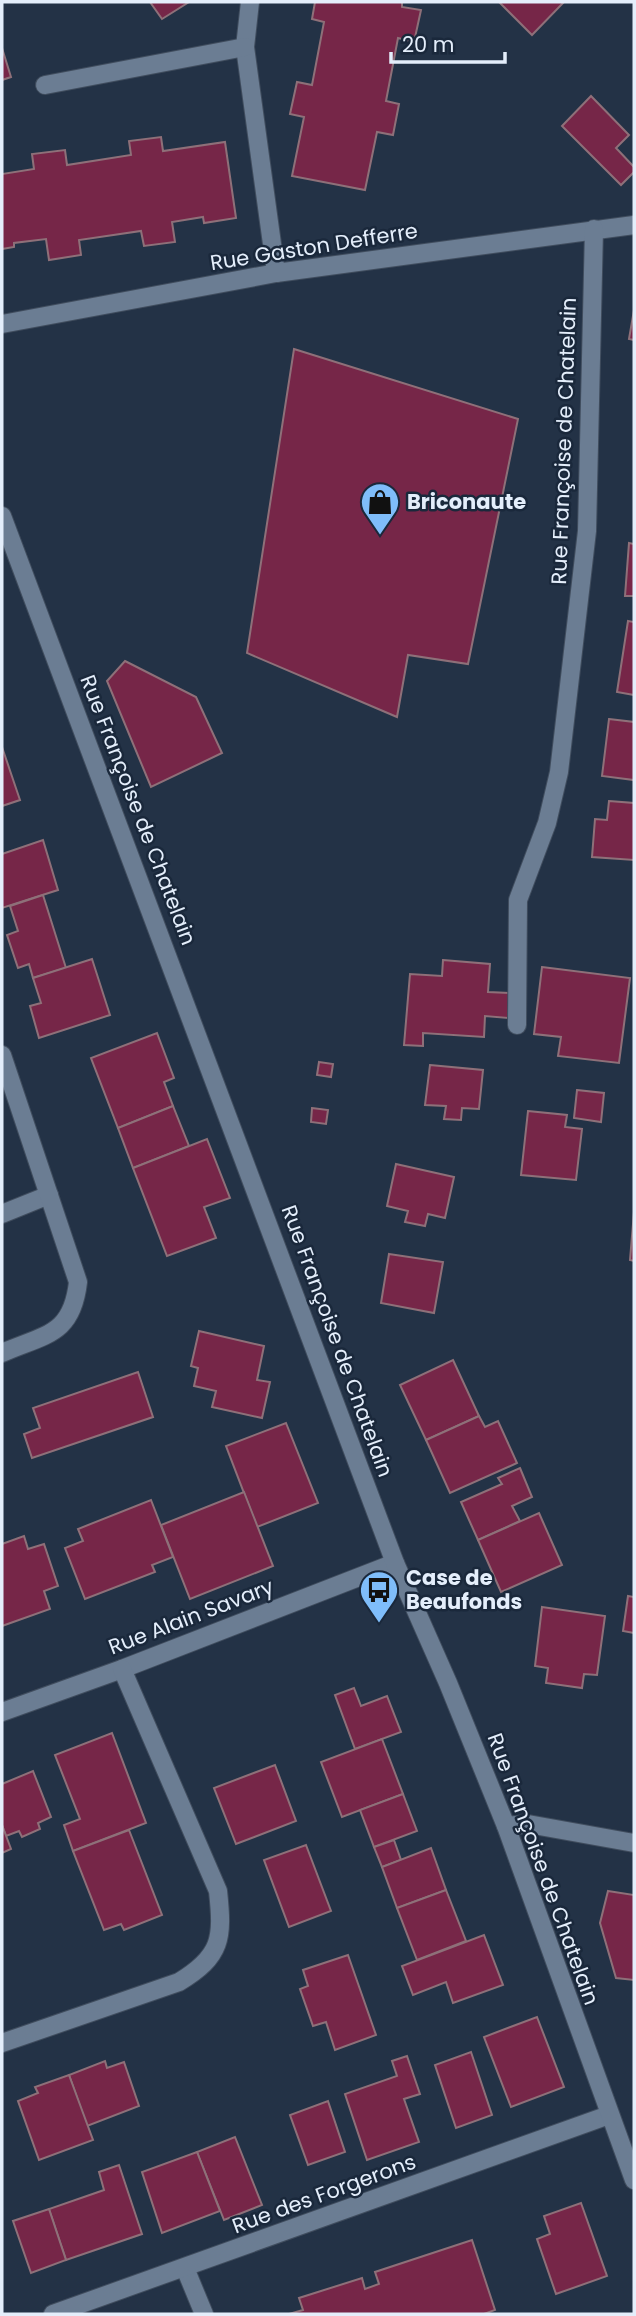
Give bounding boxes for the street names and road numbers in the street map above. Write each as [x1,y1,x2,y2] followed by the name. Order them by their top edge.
[208,216,420,277] street label: Rue Gaston Defferre
[544,297,583,585] street label: Rue Françoise de Chatelain
[73,671,203,949] street label: Rue Françoise de Chatelain
[275,1201,400,1481] street label: Rue Françoise de Chatelain
[104,1572,278,1661] street label: Rue Alain Savary
[481,1729,606,2009] street label: Rue Françoise de Chatelain
[228,2147,420,2240] street label: Rue des Forgerons

